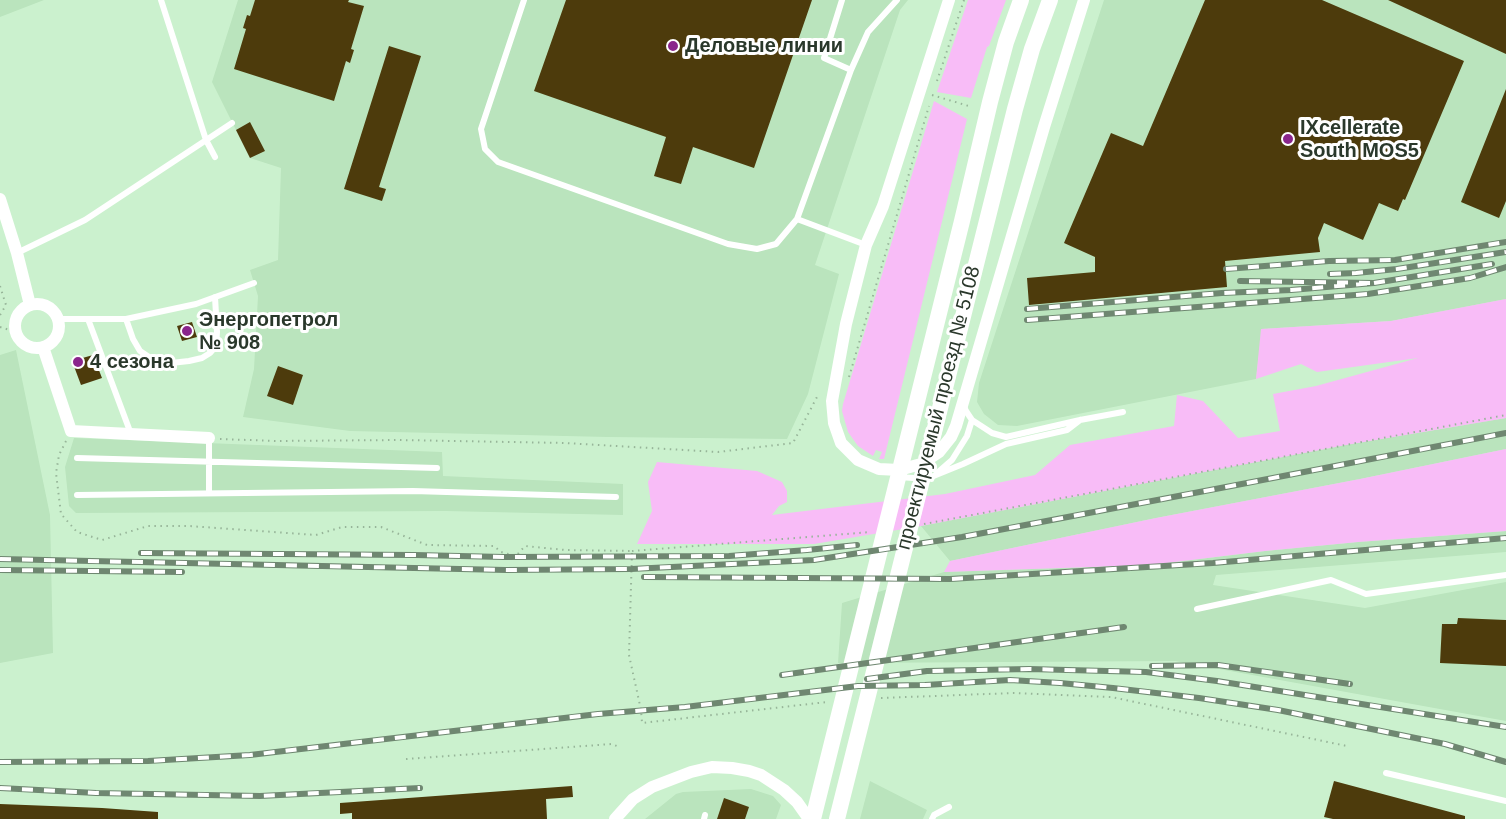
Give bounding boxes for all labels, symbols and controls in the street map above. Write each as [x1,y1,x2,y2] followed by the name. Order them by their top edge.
[685,34,843,58] place label: Деловые линии
[666,39,680,53] marker: Деловые линии
[1300,116,1419,163] place label: IXcellerate South MOS5
[1281,132,1295,146] marker: IXcellerate South MOS5
[892,264,986,552] street label: проектируемый проезд № 5108
[199,308,338,355] place label: Энергопетрол № 908
[180,324,194,338] marker: Энергопетрол № 908
[90,350,174,374] place label: 4 сезона
[71,355,85,369] marker: 4 сезона

